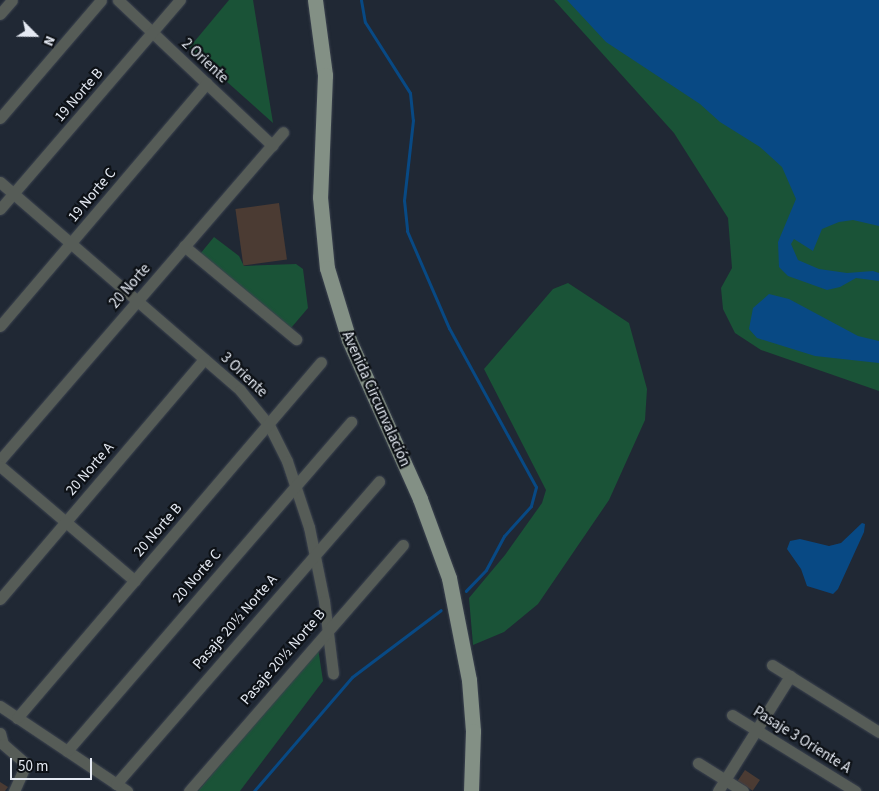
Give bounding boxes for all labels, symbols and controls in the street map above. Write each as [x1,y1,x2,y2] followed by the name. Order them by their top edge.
[10,10,60,60] north arrow
[38,33,60,49] text: N
[178,35,232,87] street label: 2 Oriente
[51,65,107,125] street label: 19 Norte B
[64,164,120,226] street label: 19 Norte C
[106,260,154,312] street label: 20 Norte
[338,329,414,469] street label: Avenida Circunvalación
[217,349,271,401] street label: 3 Oriente
[62,439,118,499] street label: 20 Norte A
[130,500,186,560] street label: 20 Norte B
[169,546,225,606] street label: 20 Norte C
[189,571,281,673] street label: Pasaje 20½ Norte A
[237,606,329,708] street label: Pasaje 20½ Norte B
[750,703,854,777] street label: Pasaje 3 Oriente A
[12,748,95,780] scale bar
[18,756,48,777] text: 50 m

